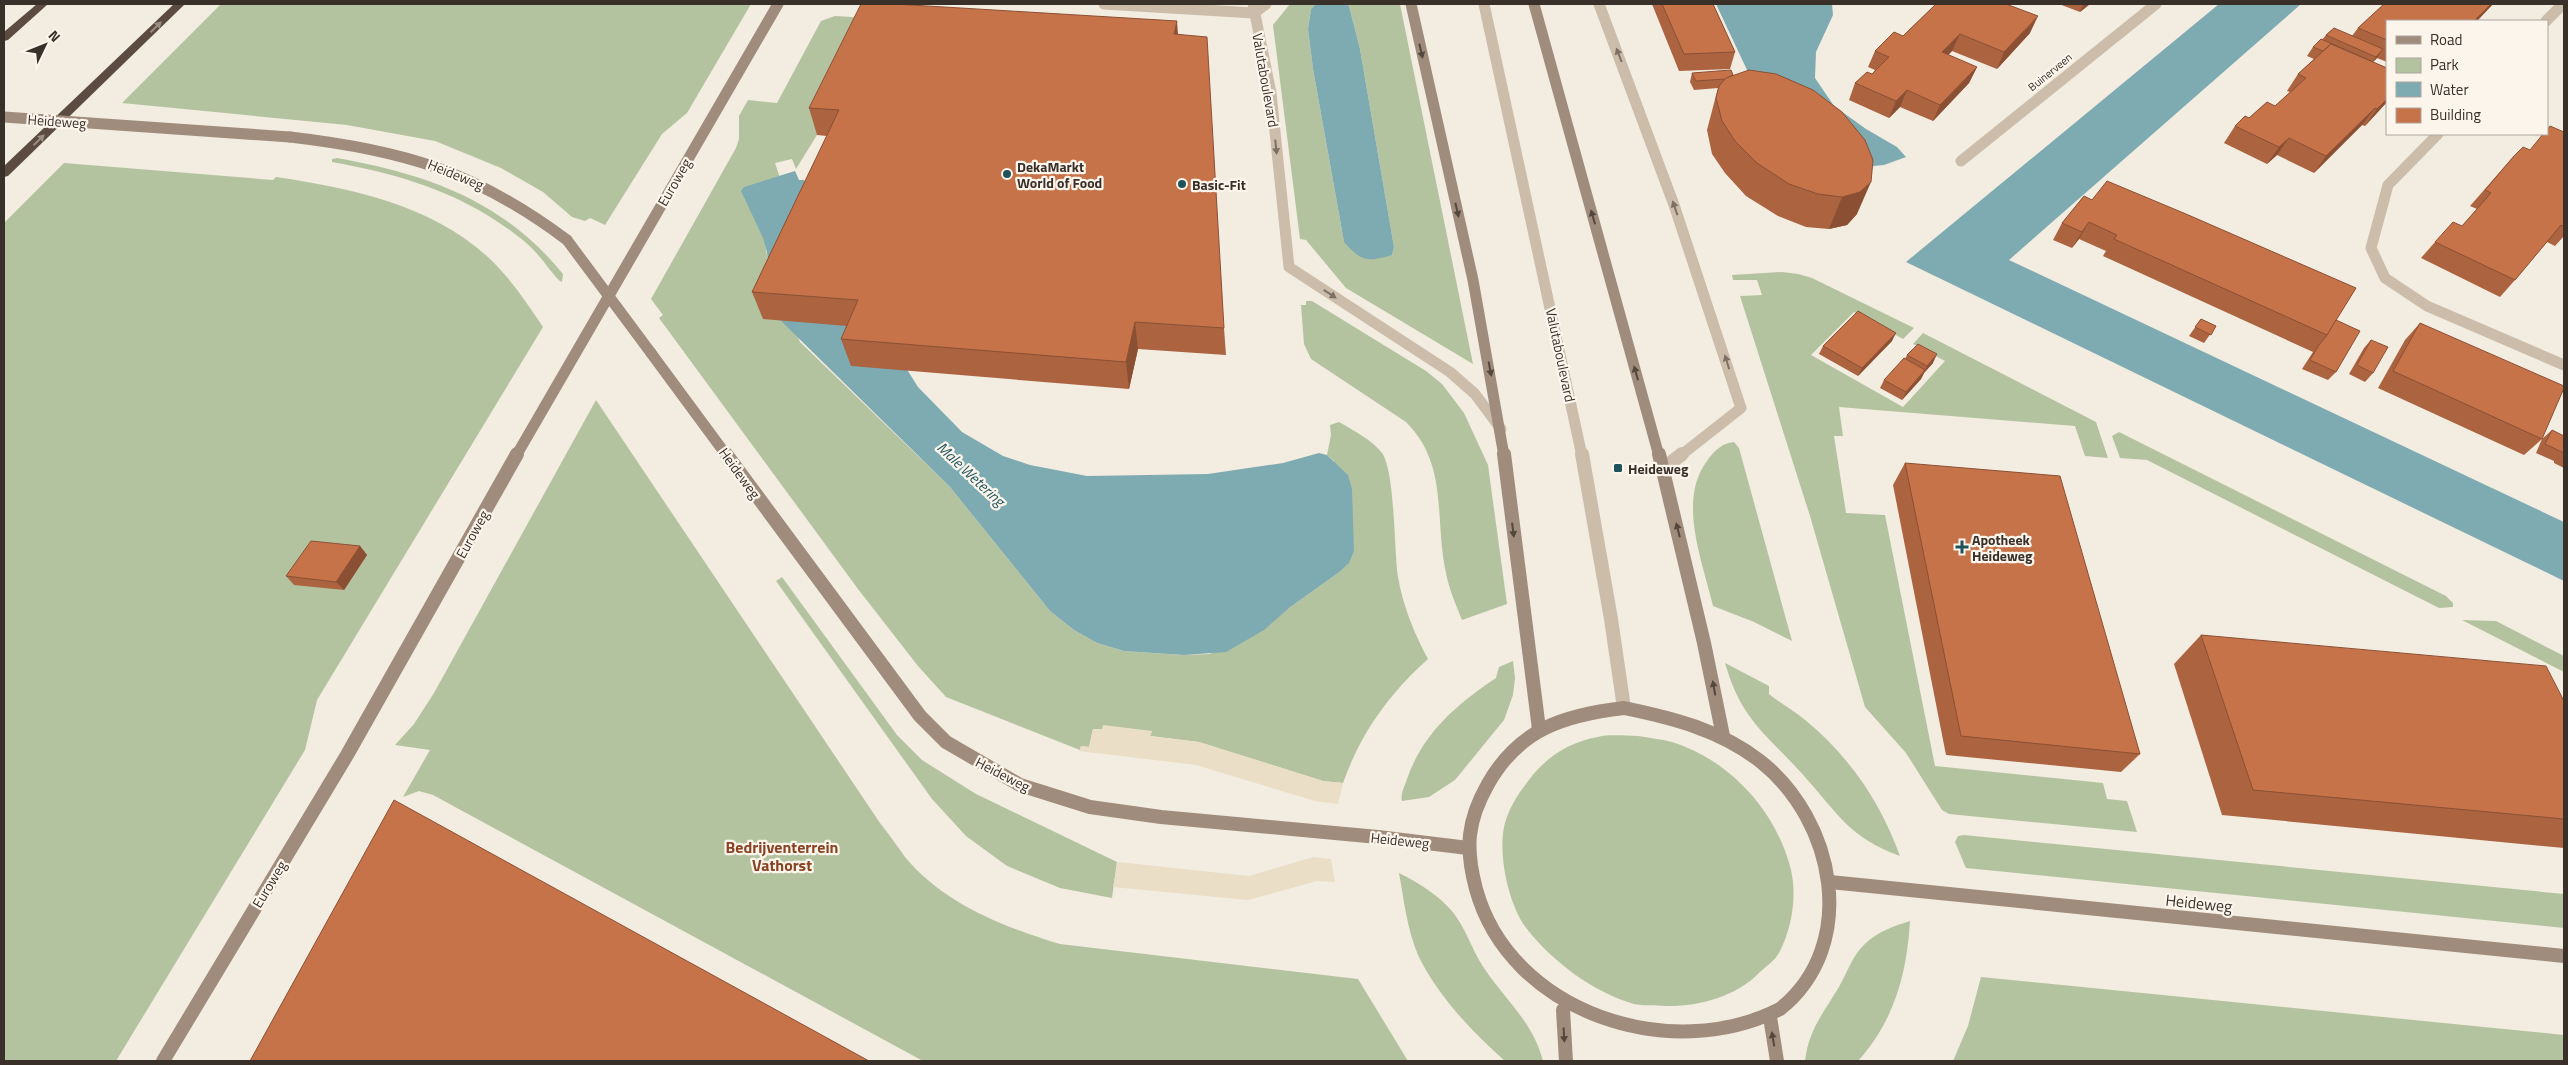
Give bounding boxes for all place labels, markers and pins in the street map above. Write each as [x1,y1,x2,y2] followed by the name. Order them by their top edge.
[1017,156,1102,193] place label: DekaMarkt World of Food
[1001,168,1013,180] marker: DekaMarkt World of Food
[1192,174,1246,195] place label: Basic-Fit
[1176,178,1188,190] marker: Basic-Fit
[1628,458,1689,479] place label: Heideweg
[1612,462,1624,474] marker: Heideweg
[1972,529,2033,566] place label: Apotheek Heideweg
[1956,541,1968,553] marker: Apotheek Heideweg

